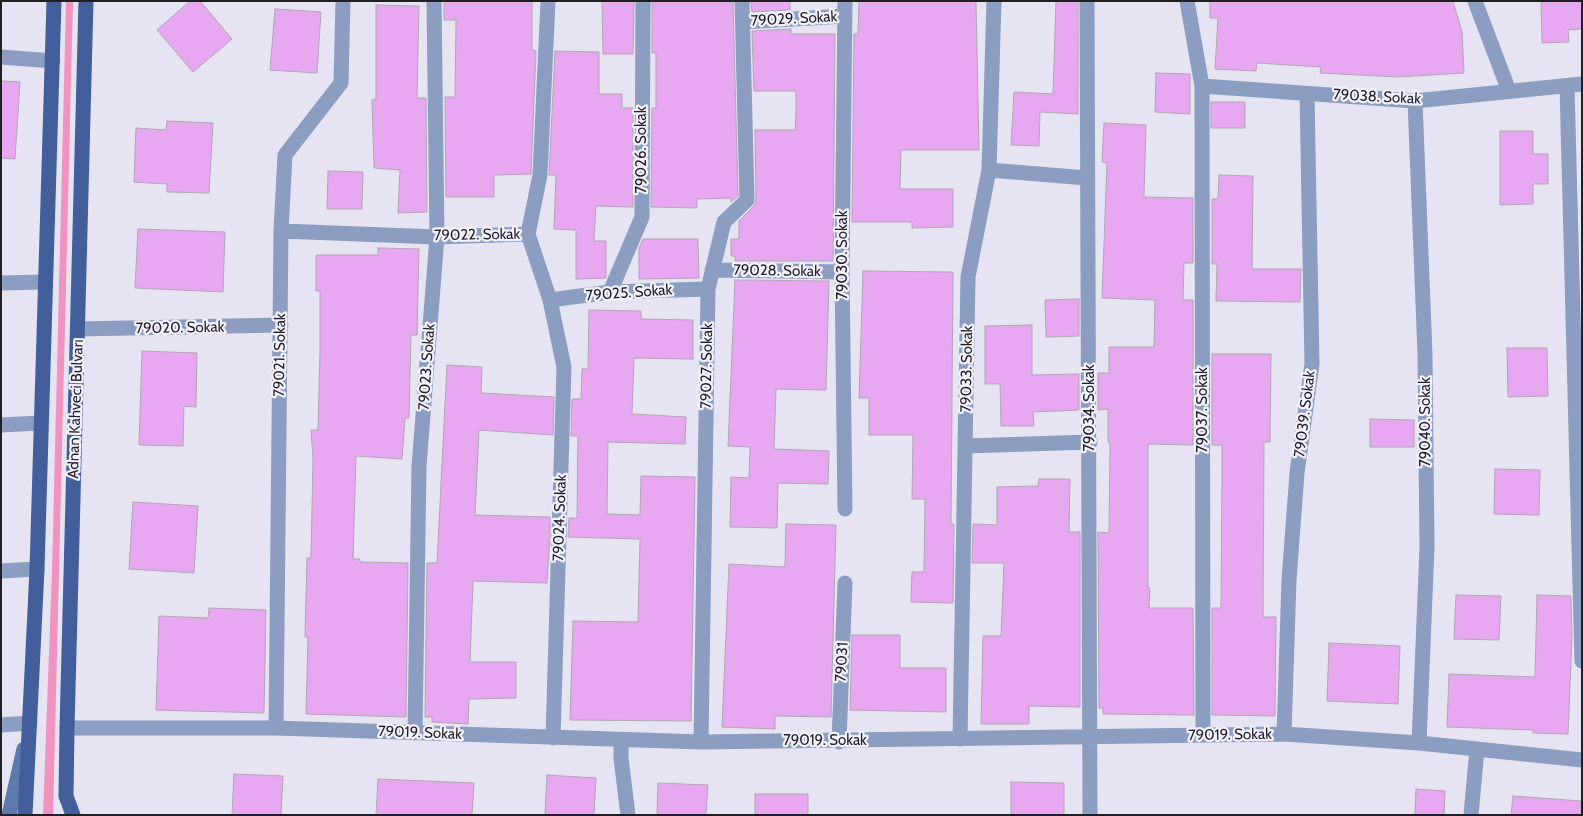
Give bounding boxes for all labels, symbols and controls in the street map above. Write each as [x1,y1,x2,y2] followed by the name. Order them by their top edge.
[750,8,838,30] street label: 79029. Sokak
[1333,86,1421,108] street label: 79038. Sokak
[633,107,651,193] street label: 79026. Sokak
[834,211,852,299] street label: 79030. Sokak
[434,225,520,245] street label: 79022. Sokak
[733,261,821,281] street label: 79028. Sokak
[585,281,673,305] street label: 79025. Sokak
[270,313,290,397] street label: 79021. Sokak
[136,318,224,338] street label: 79020. Sokak
[415,323,439,411] street label: 79023. Sokak
[697,323,717,409] street label: 79027. Sokak
[957,325,977,413] street label: 79033. Sokak
[65,339,87,479] street label: Adnan Kahveci Bulvarı
[1081,364,1099,452] street label: 79034. Sokak
[1194,367,1212,453] street label: 79037. Sokak
[1291,370,1319,458] street label: 79039. Sokak
[1417,377,1435,467] street label: 79040. Sokak
[549,474,571,562] street label: 79024. Sokak
[832,642,852,682] street label: 79031
[378,723,462,743] street label: 79019. Sokak
[1188,725,1272,745] street label: 79019. Sokak
[783,732,867,750] street label: 79019. Sokak

